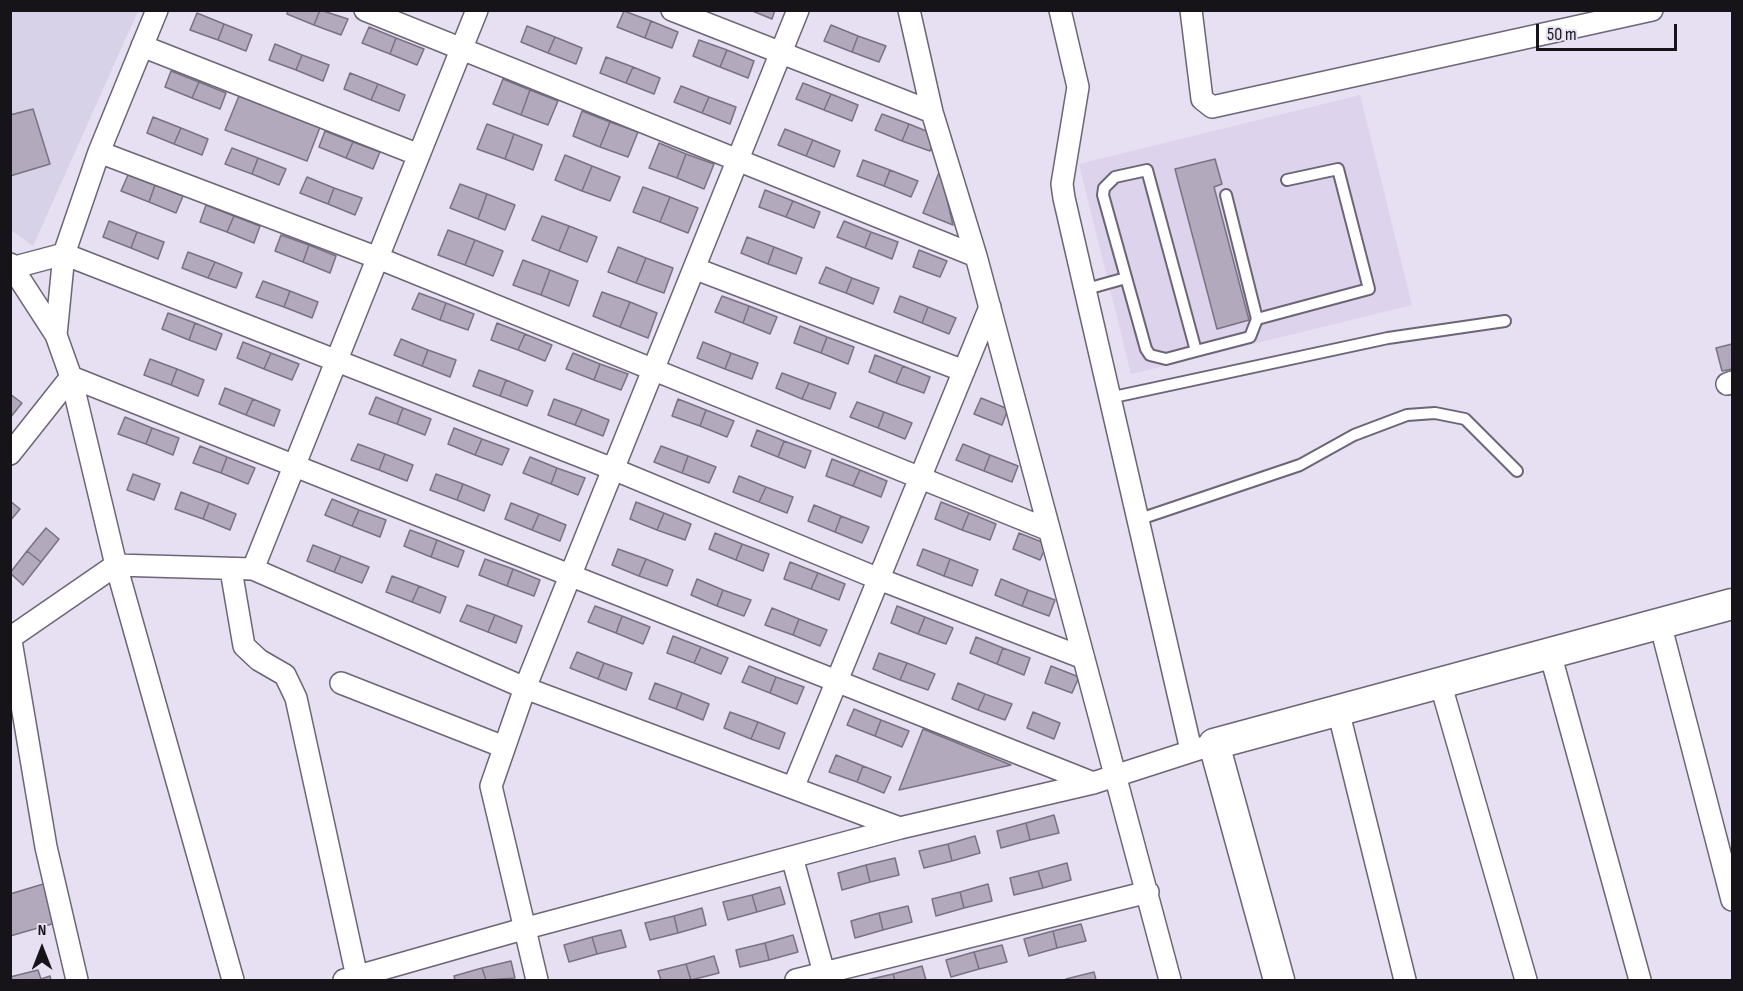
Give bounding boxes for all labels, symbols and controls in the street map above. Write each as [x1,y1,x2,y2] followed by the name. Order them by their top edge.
[1539,12,1680,50] scale bar
[1547,24,1577,45] text: 50 m
[12,919,72,979] north arrow
[38,921,46,940] text: N

